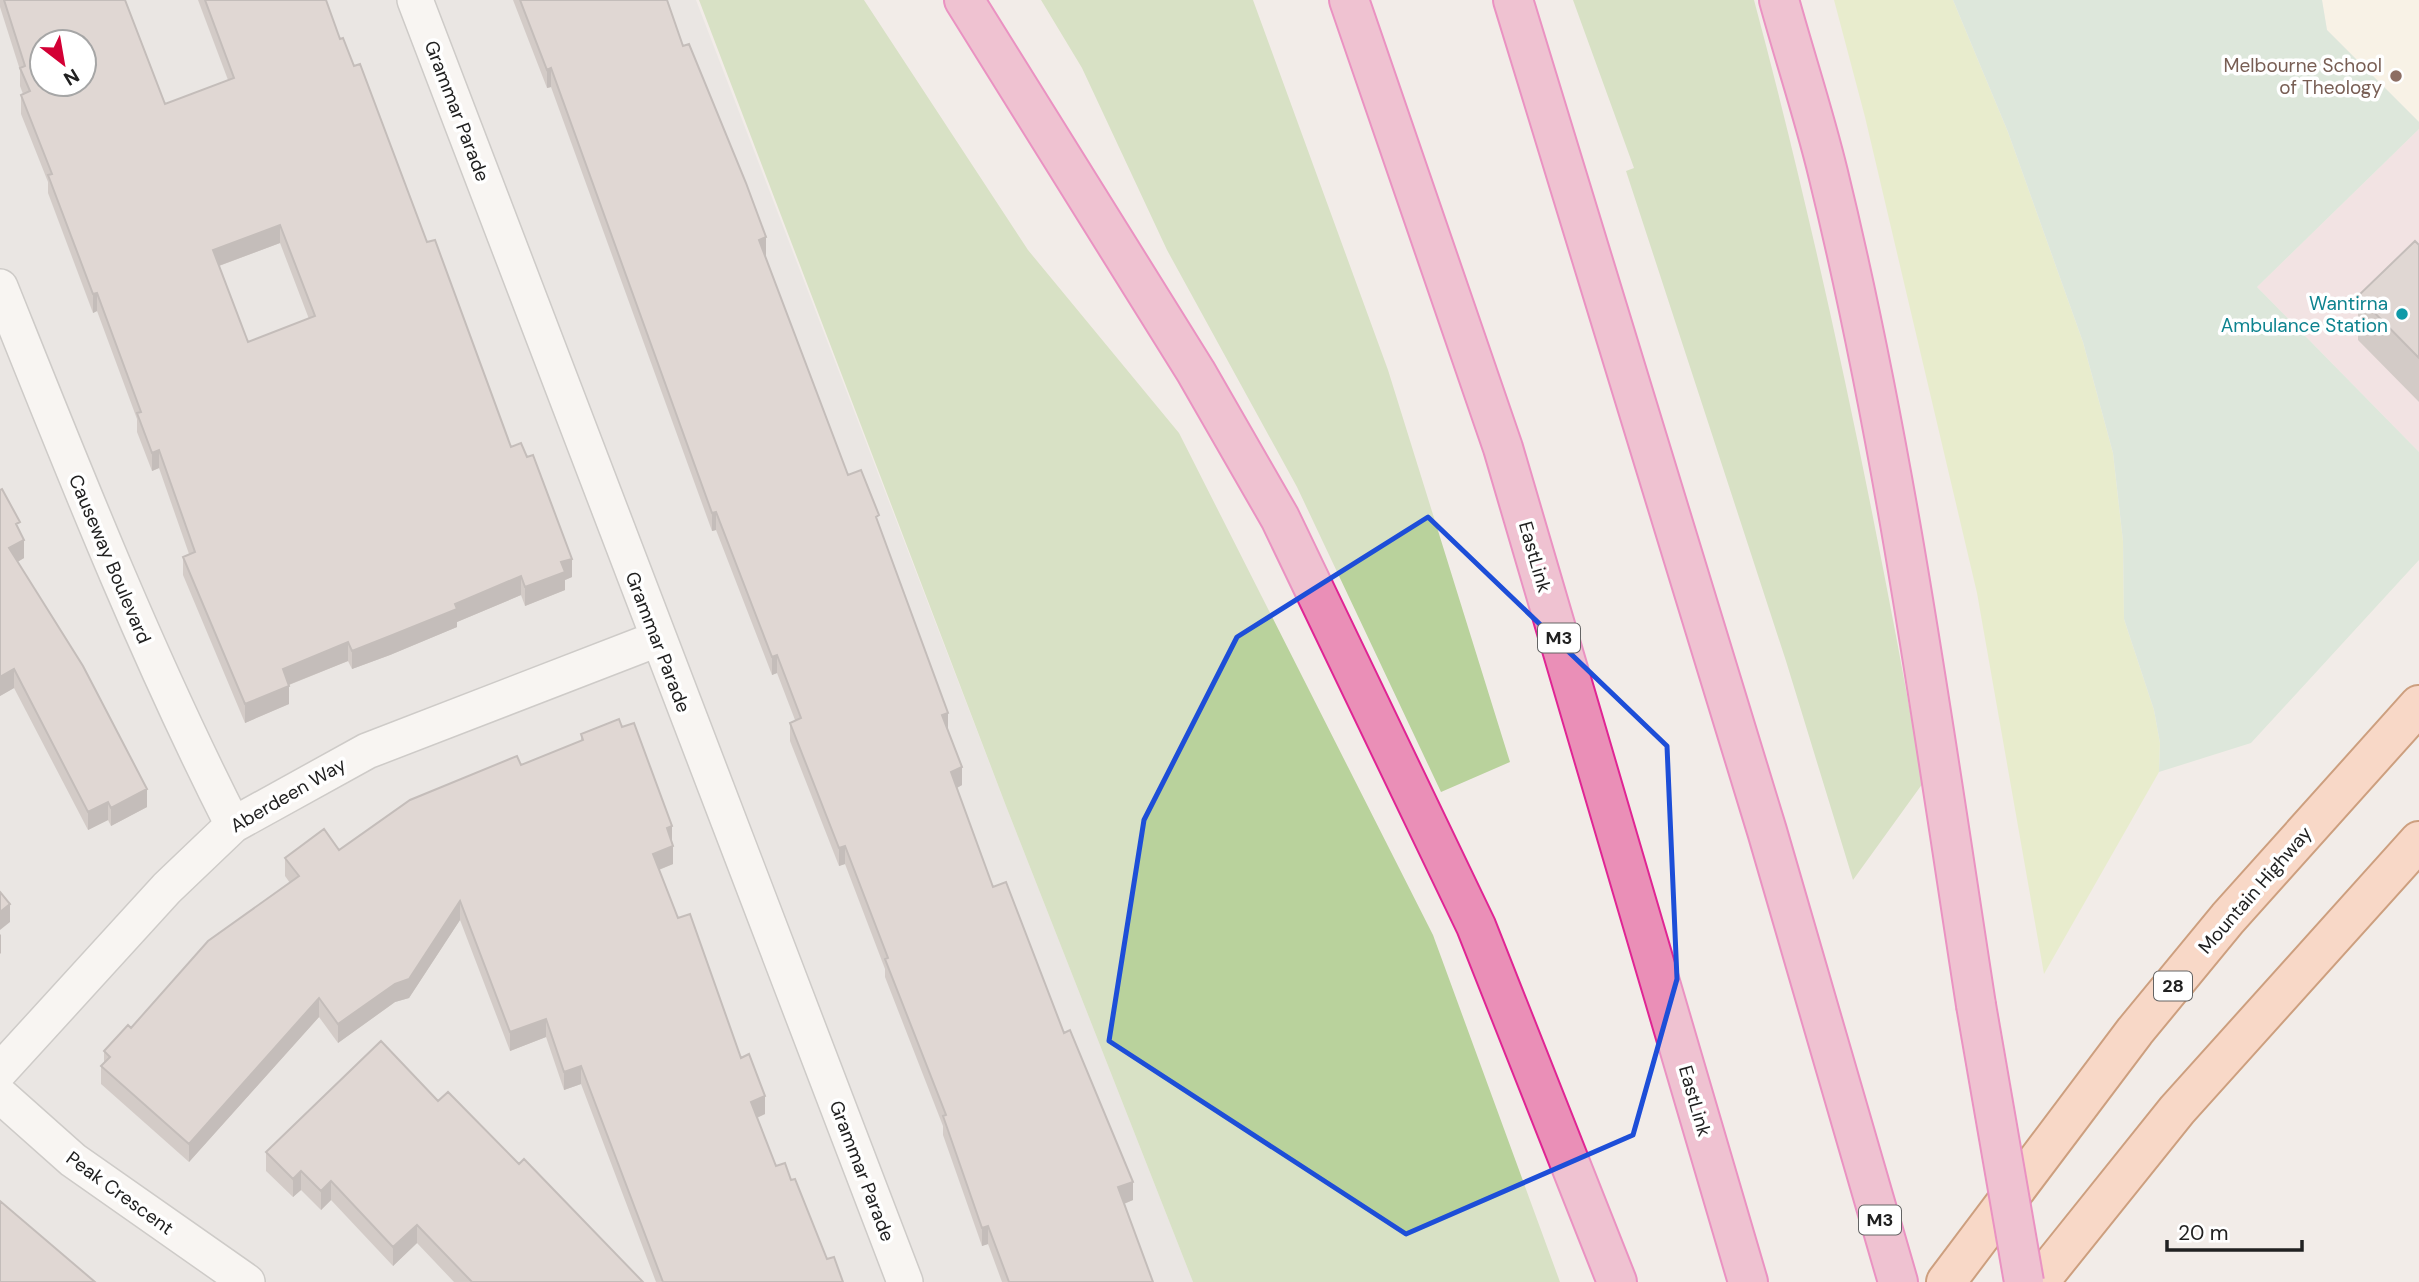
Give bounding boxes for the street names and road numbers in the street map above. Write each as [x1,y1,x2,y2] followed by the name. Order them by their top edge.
[419,37,495,185] street label: Grammar Parade
[63,471,157,647] street label: Causeway Boulevard
[1513,519,1557,596] street label: EastLink
[620,568,696,716] street label: Grammar Parade
[1538,624,1580,652] road number: M3
[226,752,351,838] street label: Aberdeen Way
[2193,821,2318,959] street label: Mountain Highway
[2154,972,2192,1001] road number: 28
[1673,1063,1717,1140] street label: EastLink
[824,1097,900,1245] street label: Grammar Parade
[61,1146,179,1240] street label: Peak Crescent
[1859,1205,1901,1234] road number: M3

